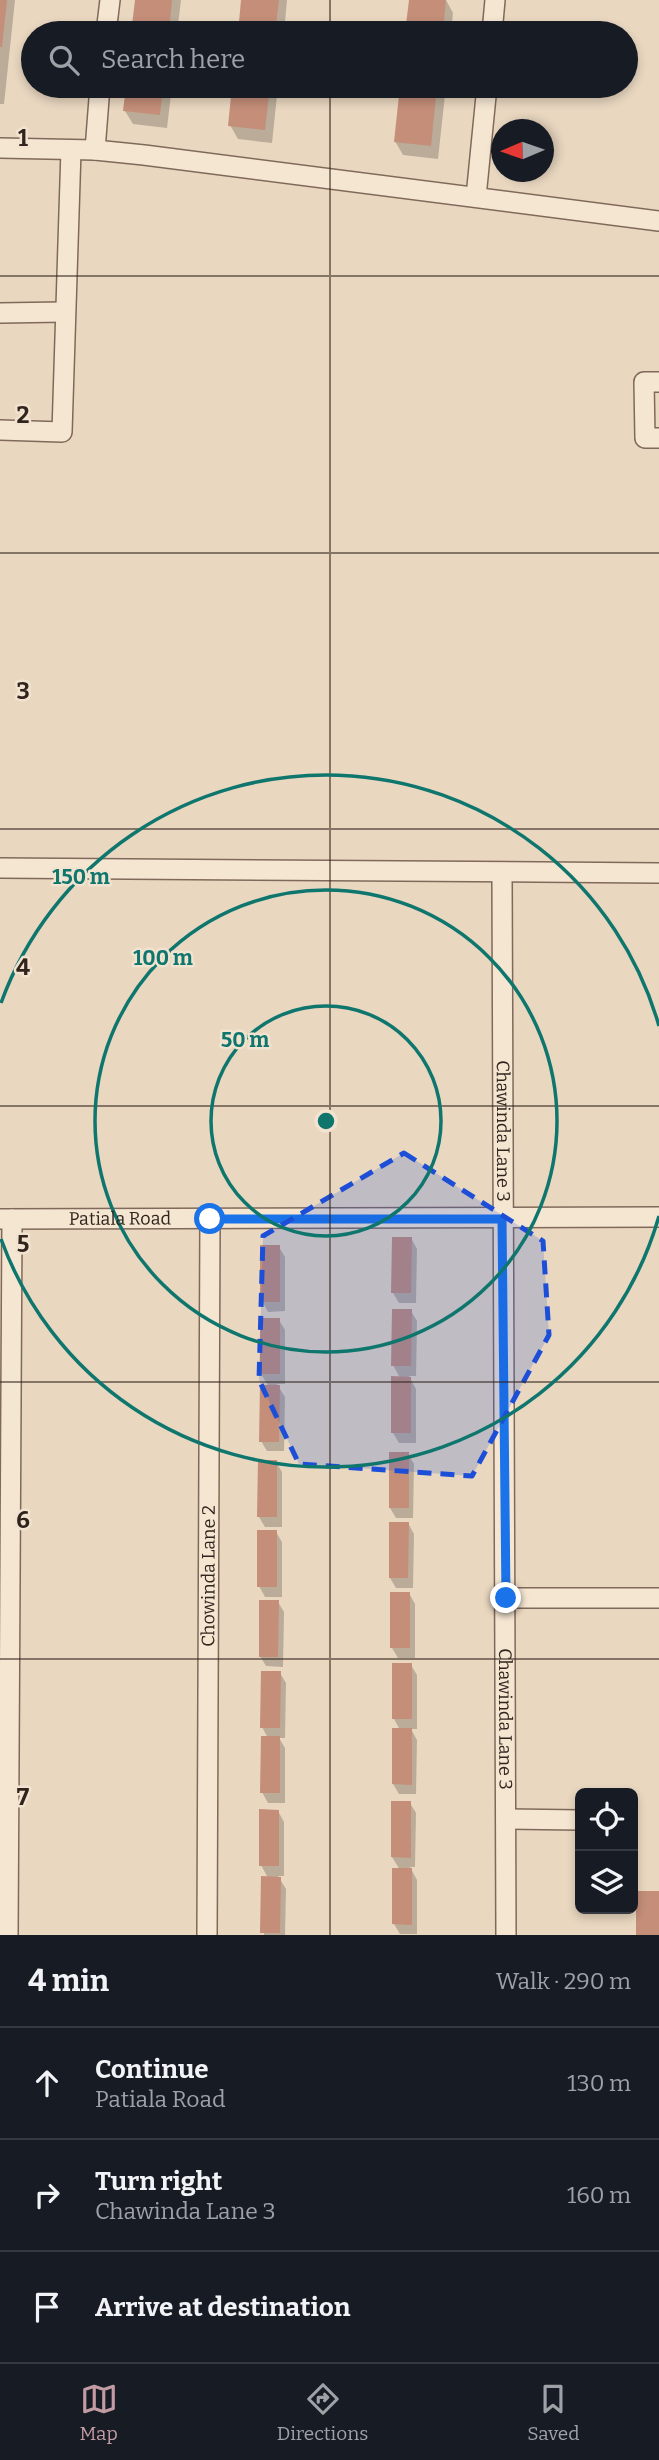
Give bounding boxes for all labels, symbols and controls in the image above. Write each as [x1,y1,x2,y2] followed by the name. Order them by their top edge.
[21,21,638,98] search box
[45,41,83,79] icon: search
[101,44,245,75] text: Search here
[491,119,554,182] north arrow
[18,124,28,152] text: 1
[17,401,30,429] text: 2
[16,677,30,705] text: 3
[52,864,110,890] text: 150 m
[133,945,193,971] text: 100 m
[16,953,30,981] text: 4
[221,1027,269,1053] text: 50 m
[492,1060,514,1202] street label: Chawinda Lane 3
[314,1109,338,1133] centre of rings
[194,1203,225,1234] route start
[69,1207,172,1230] street label: Patiala Road
[17,1230,29,1258] text: 5
[197,1505,220,1647] street label: Chowinda Lane 2
[16,1506,30,1534] text: 6
[490,1582,521,1613] route end
[494,1648,516,1790] street label: Chawinda Lane 3
[17,1783,30,1811] text: 7
[575,1788,638,1914] map controls
[575,1788,638,1851] button: locate
[575,1851,638,1914] button: layers
[28,1963,109,1999] text: 4 min
[496,1967,631,1995] text: Walk · 290 m
[95,2054,209,2085] text: Continue
[28,2064,66,2102] icon: ahead
[567,2069,631,2097] text: 130 m
[95,2085,226,2113] text: Patiala Road
[95,2166,222,2197] text: Turn right
[28,2176,66,2214] icon: right
[567,2181,631,2209] text: 160 m
[95,2197,276,2225] text: Chawinda Lane 3
[28,2288,66,2326] icon: arrive
[95,2292,350,2323] text: Arrive at destination
[80,2380,118,2445] tab: Map
[277,2380,368,2445] tab: Directions
[527,2380,579,2445] tab: Saved

